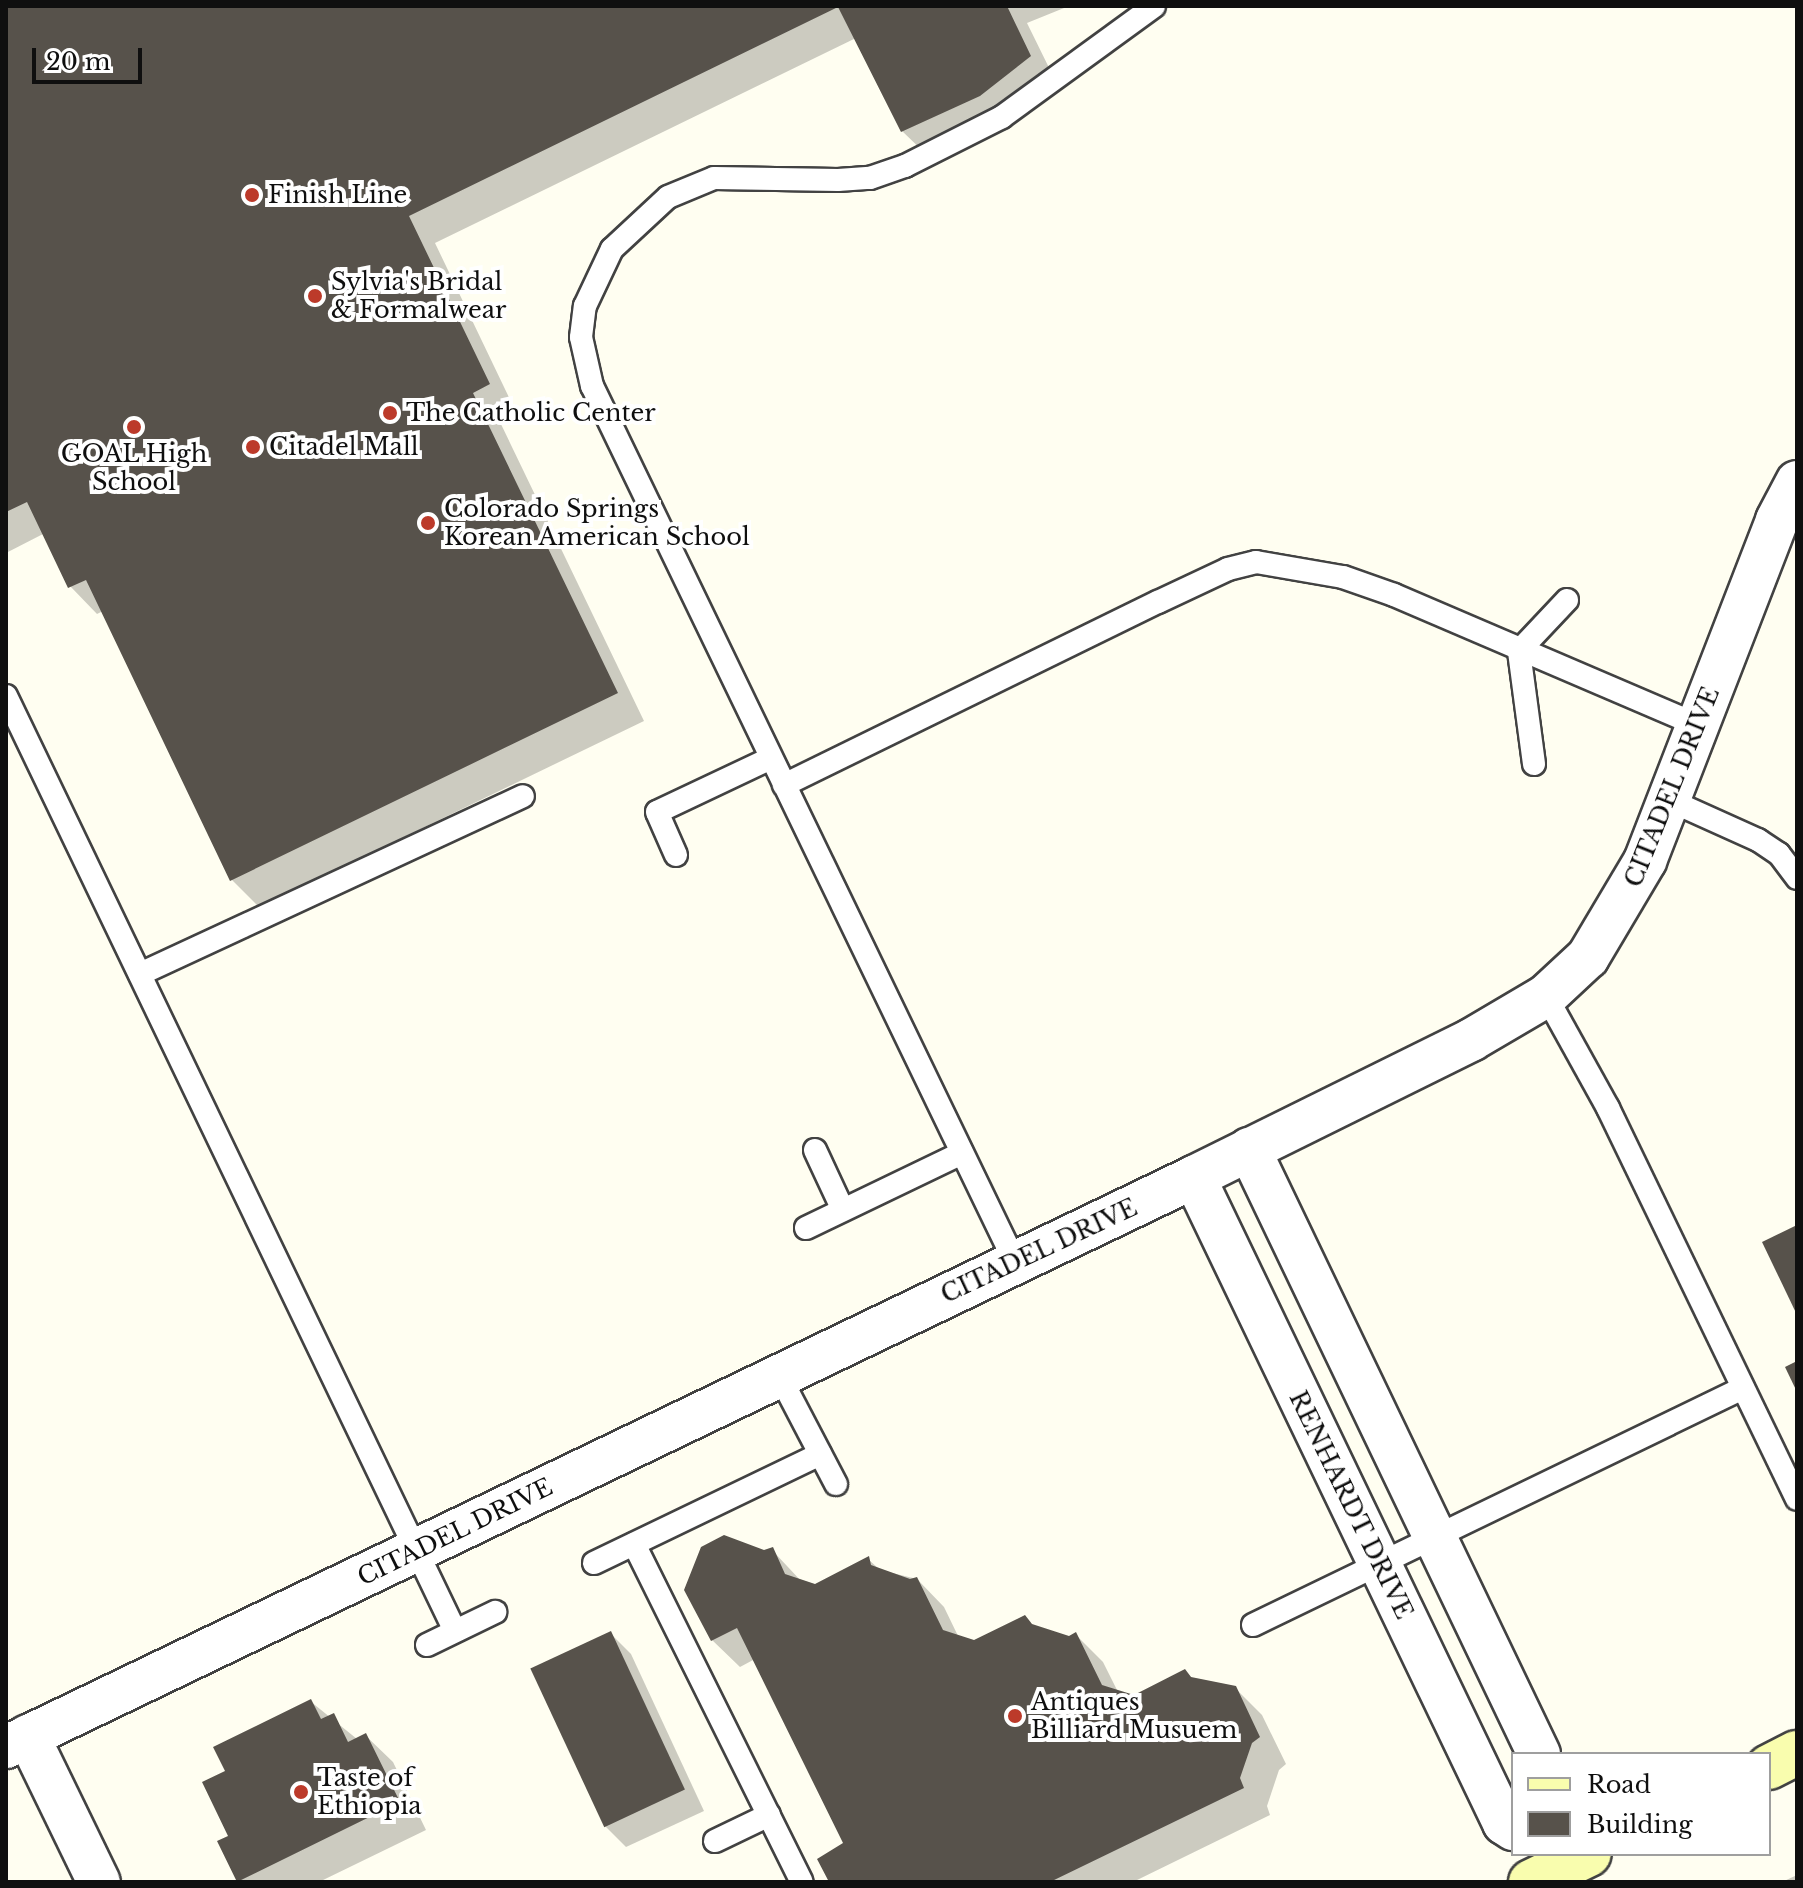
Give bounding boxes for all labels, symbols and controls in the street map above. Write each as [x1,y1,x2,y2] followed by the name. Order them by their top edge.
[36,32,146,82] scale bar
[46,47,111,76] text: 20 m
[268,181,407,209] place label: Finish Line
[243,186,261,204] marker: Finish Line
[331,268,506,324] place label: Sylvia's Bridal & Formalwear
[306,287,324,305] marker: Sylvia's Bridal & Formalwear
[406,399,656,427] place label: The Catholic Center
[381,404,399,422] marker: The Catholic Center
[125,418,143,436] marker: GOAL High School
[269,433,418,461] place label: Citadel Mall
[244,438,262,456] marker: Citadel Mall
[61,440,207,496] place label: GOAL High School
[444,495,751,551] place label: Colorado Springs Korean American School
[419,514,437,532] marker: Colorado Springs Korean American School
[1619,682,1725,892] street label: CITADEL DRIVE
[936,1193,1142,1309] street label: CITADEL DRIVE
[1283,1386,1419,1624] street label: RENHARDT DRIVE
[353,1472,557,1592] street label: CITADEL DRIVE
[1031,1688,1237,1744] place label: Antiques Billiard Musuem
[1006,1707,1024,1725] marker: Antiques Billiard Musuem
[1511,1752,1771,1856] legend
[317,1764,422,1820] place label: Taste of Ethiopia
[1587,1770,1651,1799] text: Road
[292,1783,310,1801] marker: Taste of Ethiopia
[1587,1810,1693,1839] text: Building

